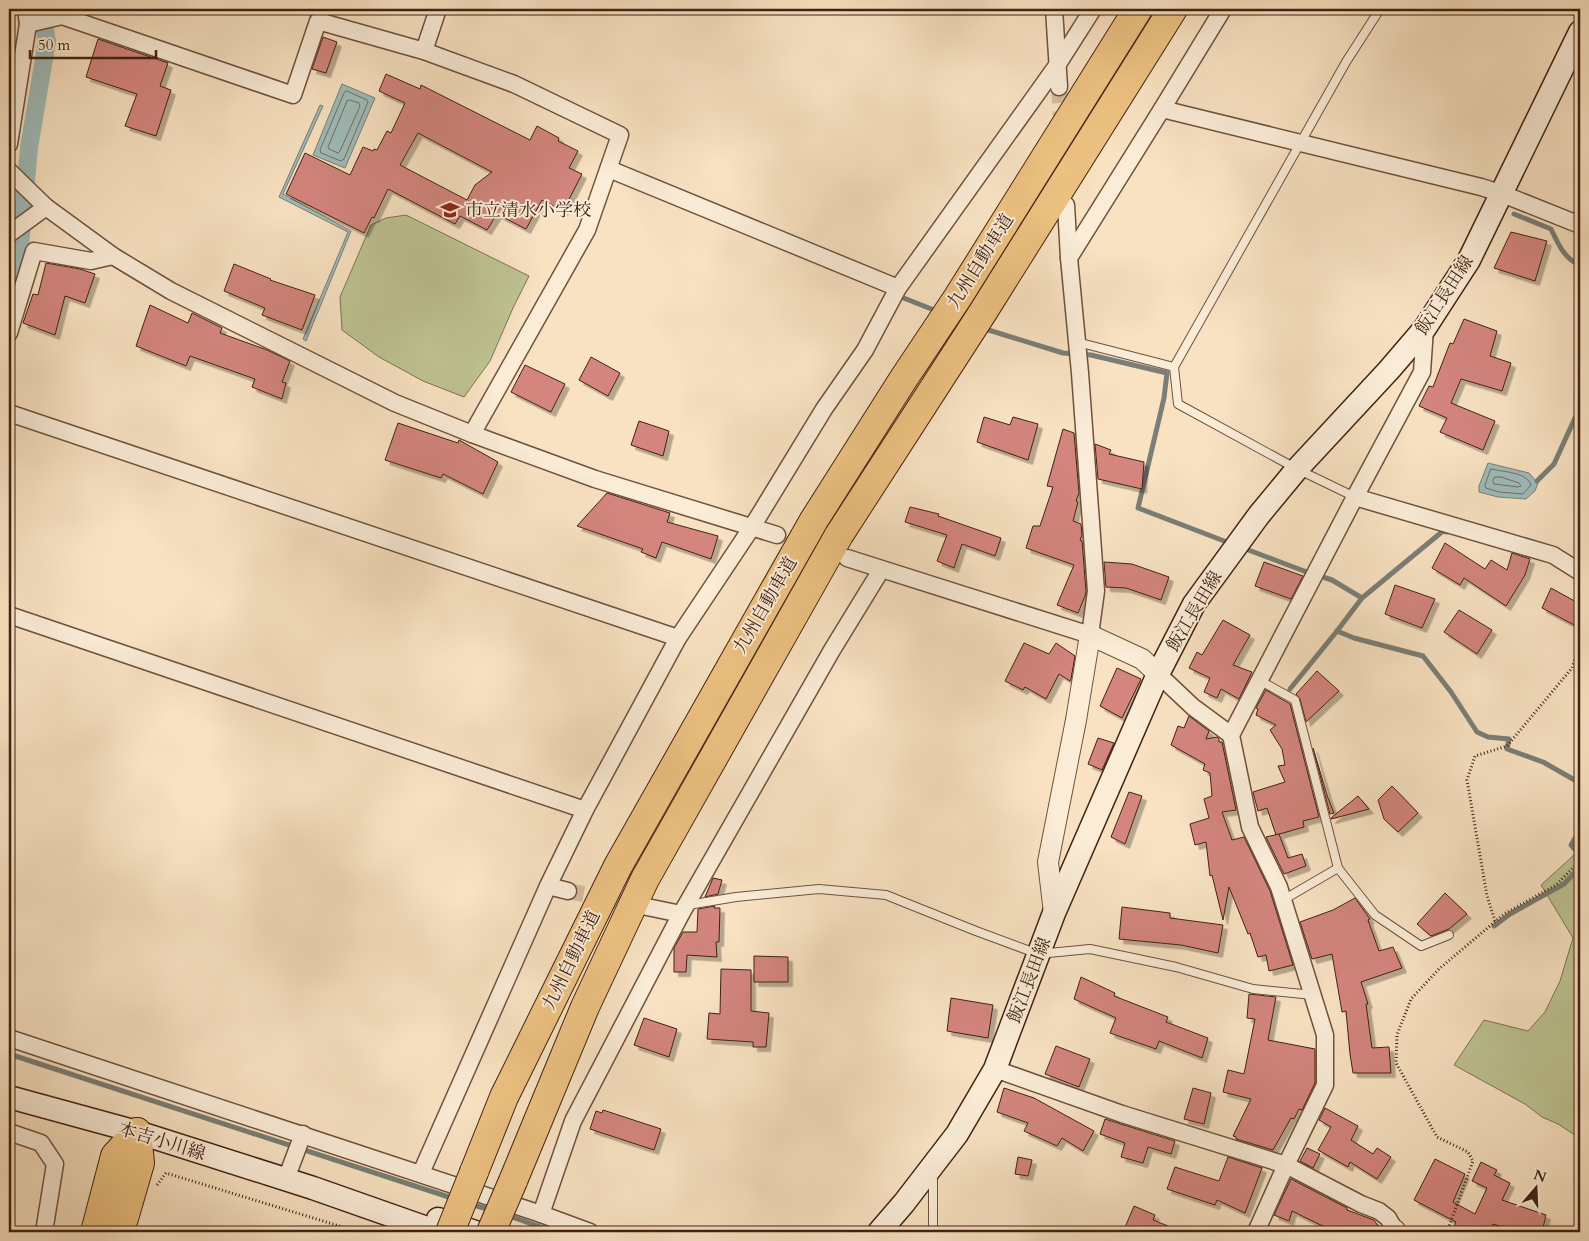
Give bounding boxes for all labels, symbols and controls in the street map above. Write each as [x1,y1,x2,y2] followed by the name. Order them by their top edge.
[30,28,156,60] scale bar
[38,35,70,55] text: 50 m
[465,198,591,223] place label: 市立清水小学校
[439,199,461,221] school or university icon: 市立清水小学校
[941,209,1020,314] street label: 九州自動車道
[1409,251,1479,340] street label: 飯江長田線
[728,552,803,658] street label: 九州自動車道
[1161,566,1228,656] street label: 飯江長田線
[537,906,606,1014] street label: 九州自動車道
[1002,934,1057,1027] street label: 飯江長田線
[115,1116,209,1167] street label: 本吉小川線
[1512,1164,1562,1214] north arrow
[1531,1165,1549,1187] text: N

